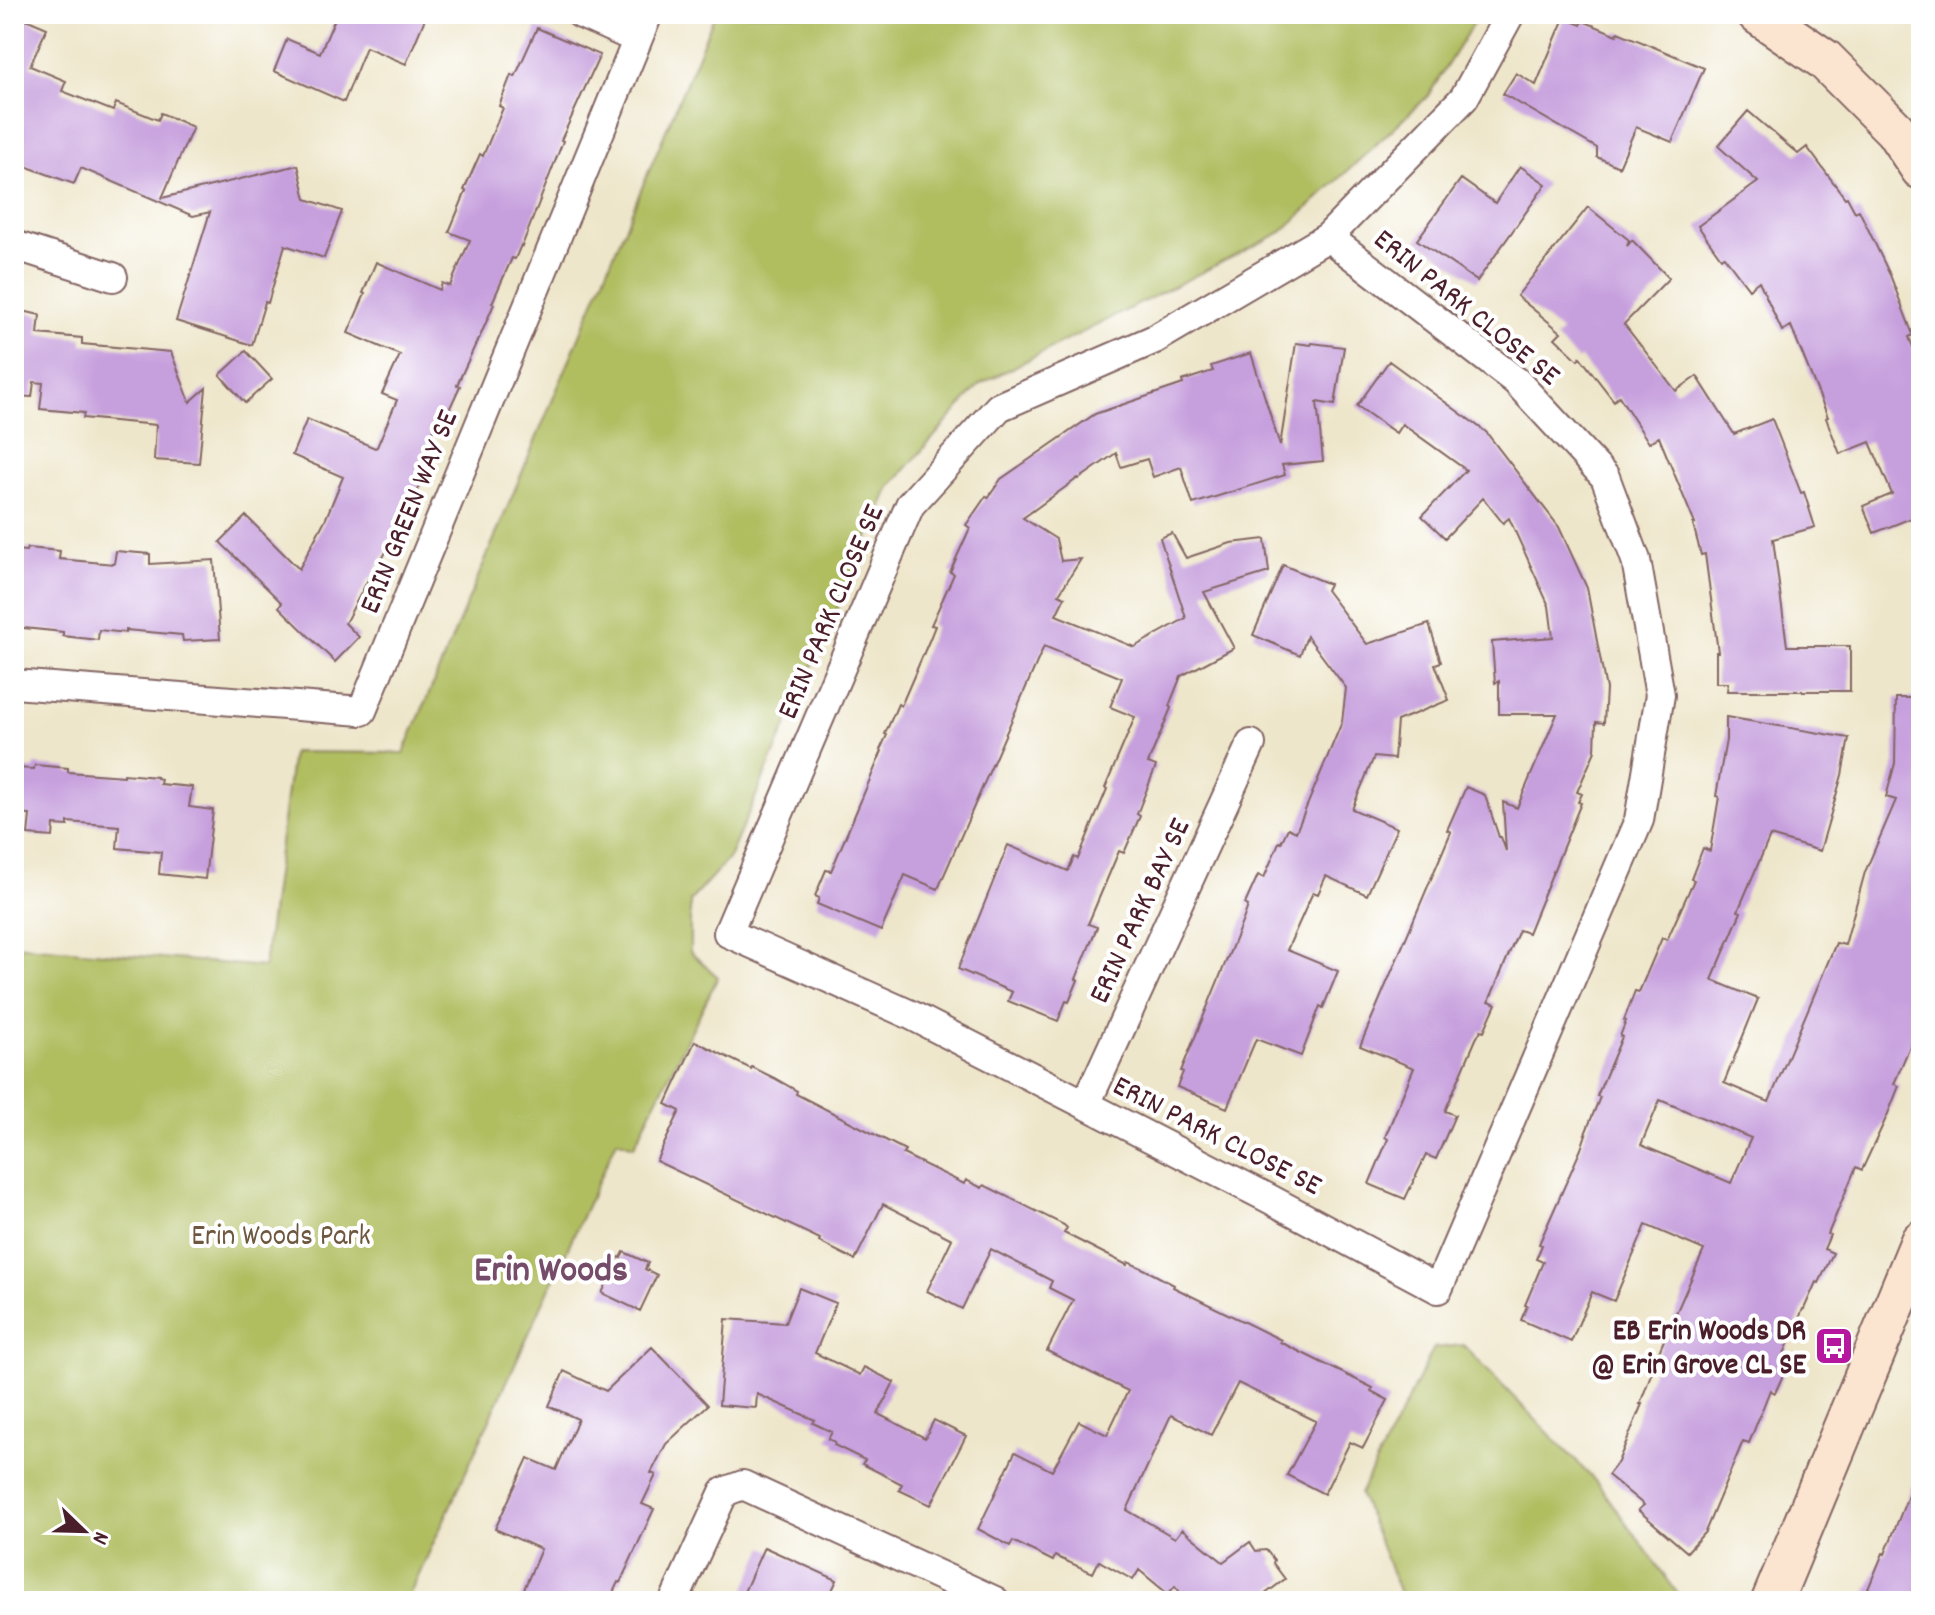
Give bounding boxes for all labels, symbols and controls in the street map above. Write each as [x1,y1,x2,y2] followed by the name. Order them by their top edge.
[1362,221,1568,399] street label: ERIN PARK CLOSE SE
[351,404,472,621] street label: ERIN GREEN WAY SE
[769,498,898,727] street label: ERIN PARK CLOSE SE
[1080,812,1204,1012] street label: ERIN PARK BAY SE
[1104,1067,1328,1209] street label: ERIN PARK CLOSE SE
[191,1217,371,1260] park label: Erin Woods Park
[474,1245,628,1300] district label: Erin Woods
[1591,1312,1806,1389] place label: EB Erin Woods DR @ Erin Grove CL SE
[1813,1325,1855,1367] bus stop icon: EB Erin Woods DR @ Erin Grove CL SE
[44,1491,124,1571] north arrow
[83,1526,116,1549] text: N

